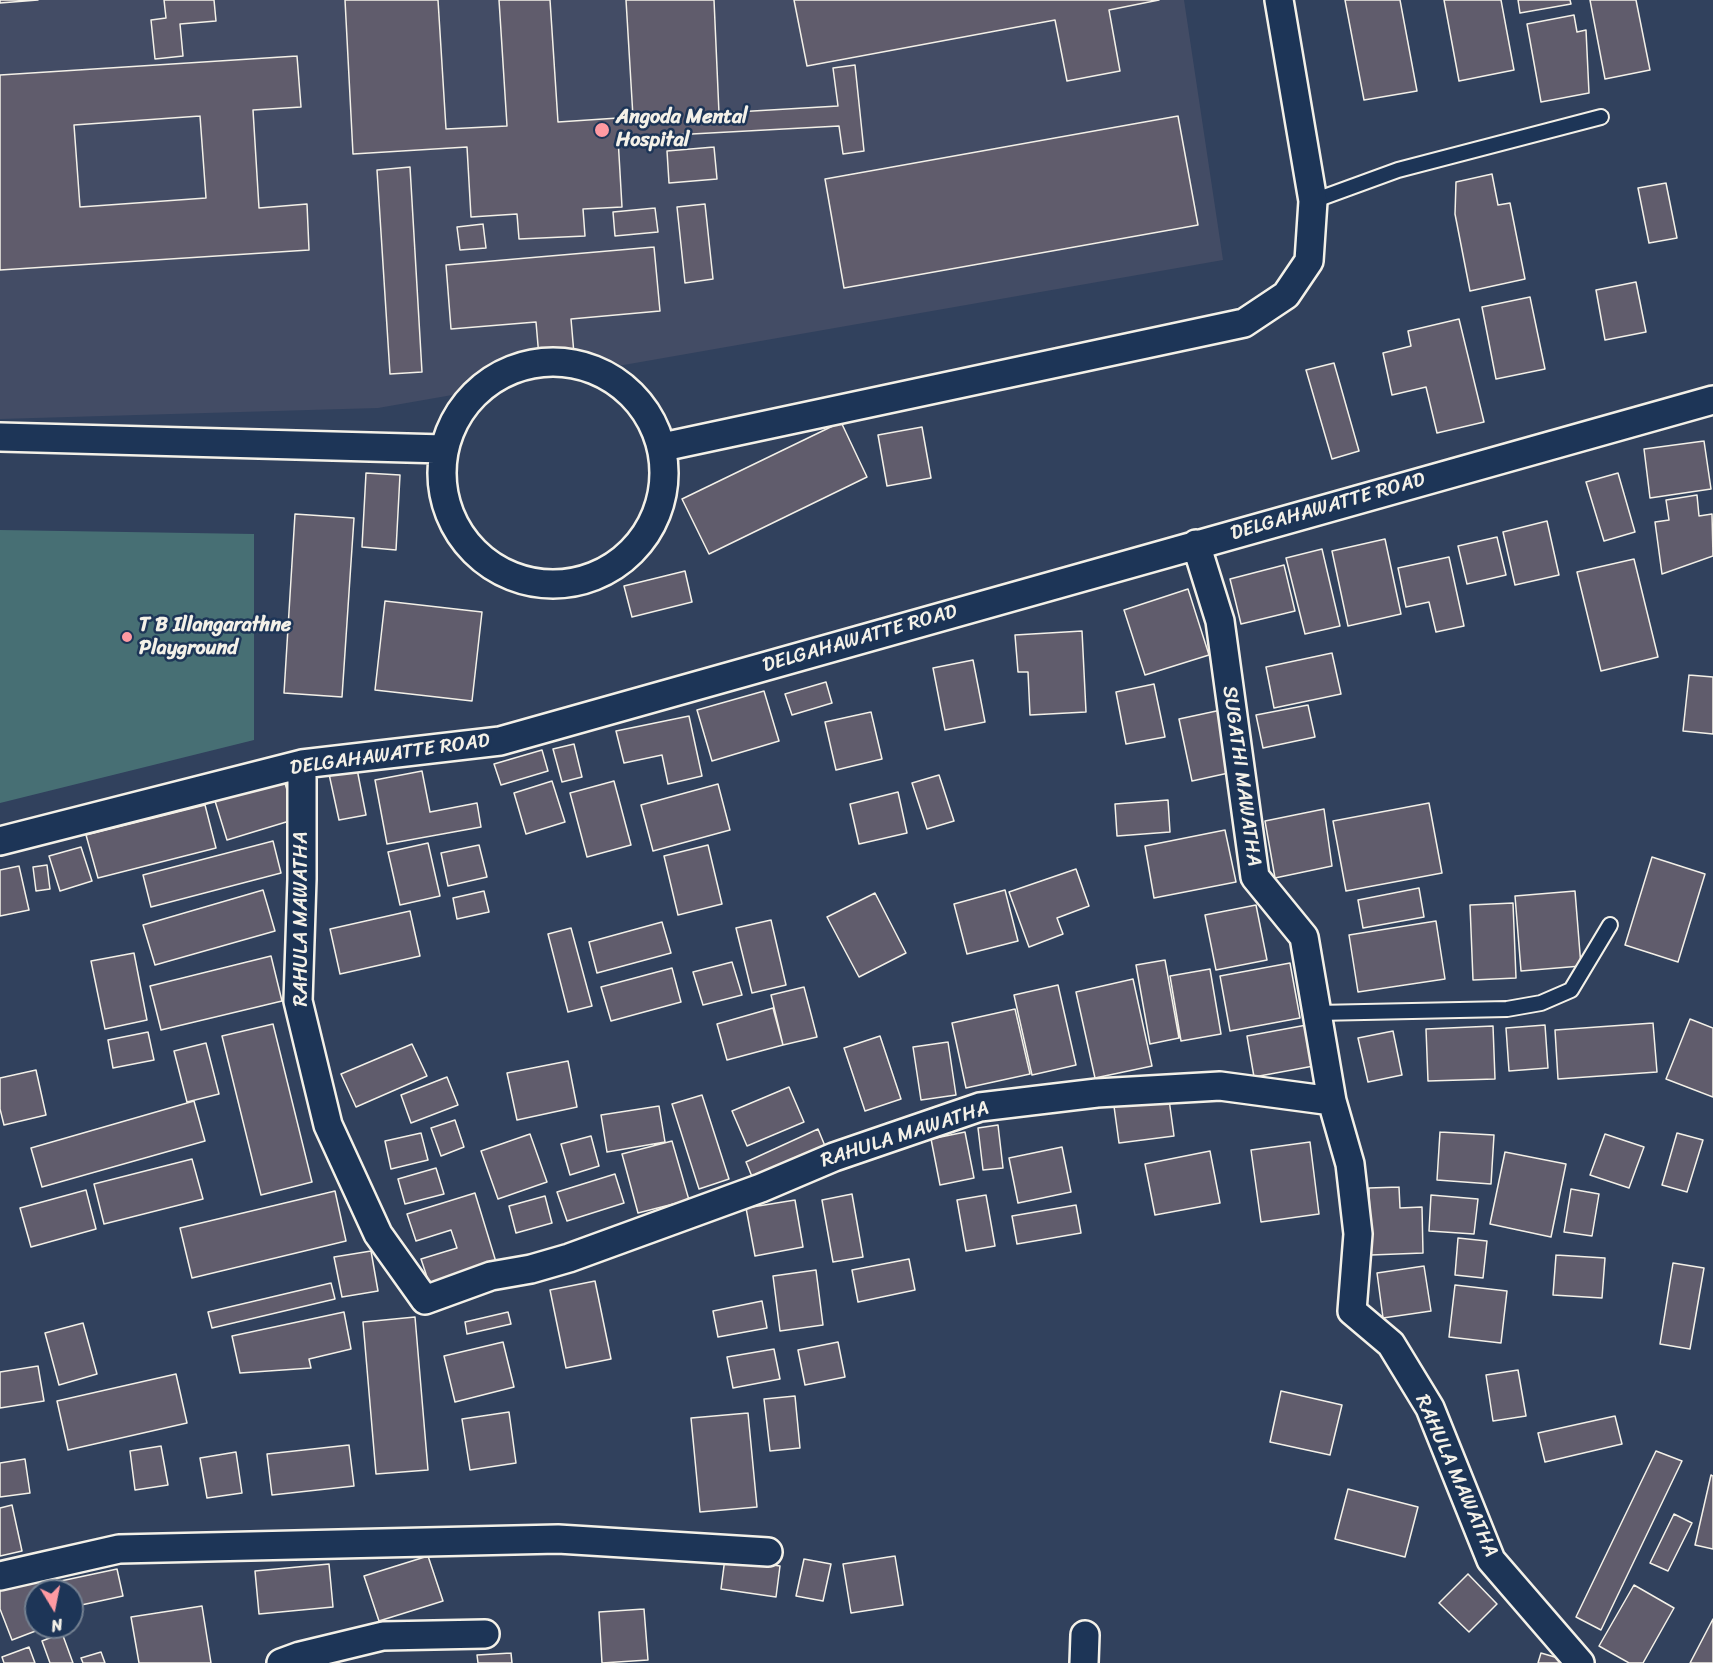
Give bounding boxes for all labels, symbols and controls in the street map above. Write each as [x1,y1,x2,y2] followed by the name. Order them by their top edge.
[616,106,748,153] place label: Angoda Mental Hospital
[593,121,611,139] marker: Angoda Mental Hospital
[1228,468,1428,546] street label: DELGAHAWATTE ROAD
[760,600,960,678] street label: DELGAHAWATTE ROAD
[139,614,291,661] place label: T B Illangarathne Playground
[120,630,134,644] marker: T B Illangarathne Playground
[1216,684,1266,868] street label: SUGATHI MAWATHA
[289,729,491,781] street label: DELGAHAWATTE ROAD
[290,831,314,1007] street label: RAHULA MAWATHA
[818,1097,992,1173] street label: RAHULA MAWATHA
[1409,1391,1503,1561] street label: RAHULA MAWATHA
[24,1579,84,1639] north arrow
[49,1610,65,1640] text: N

